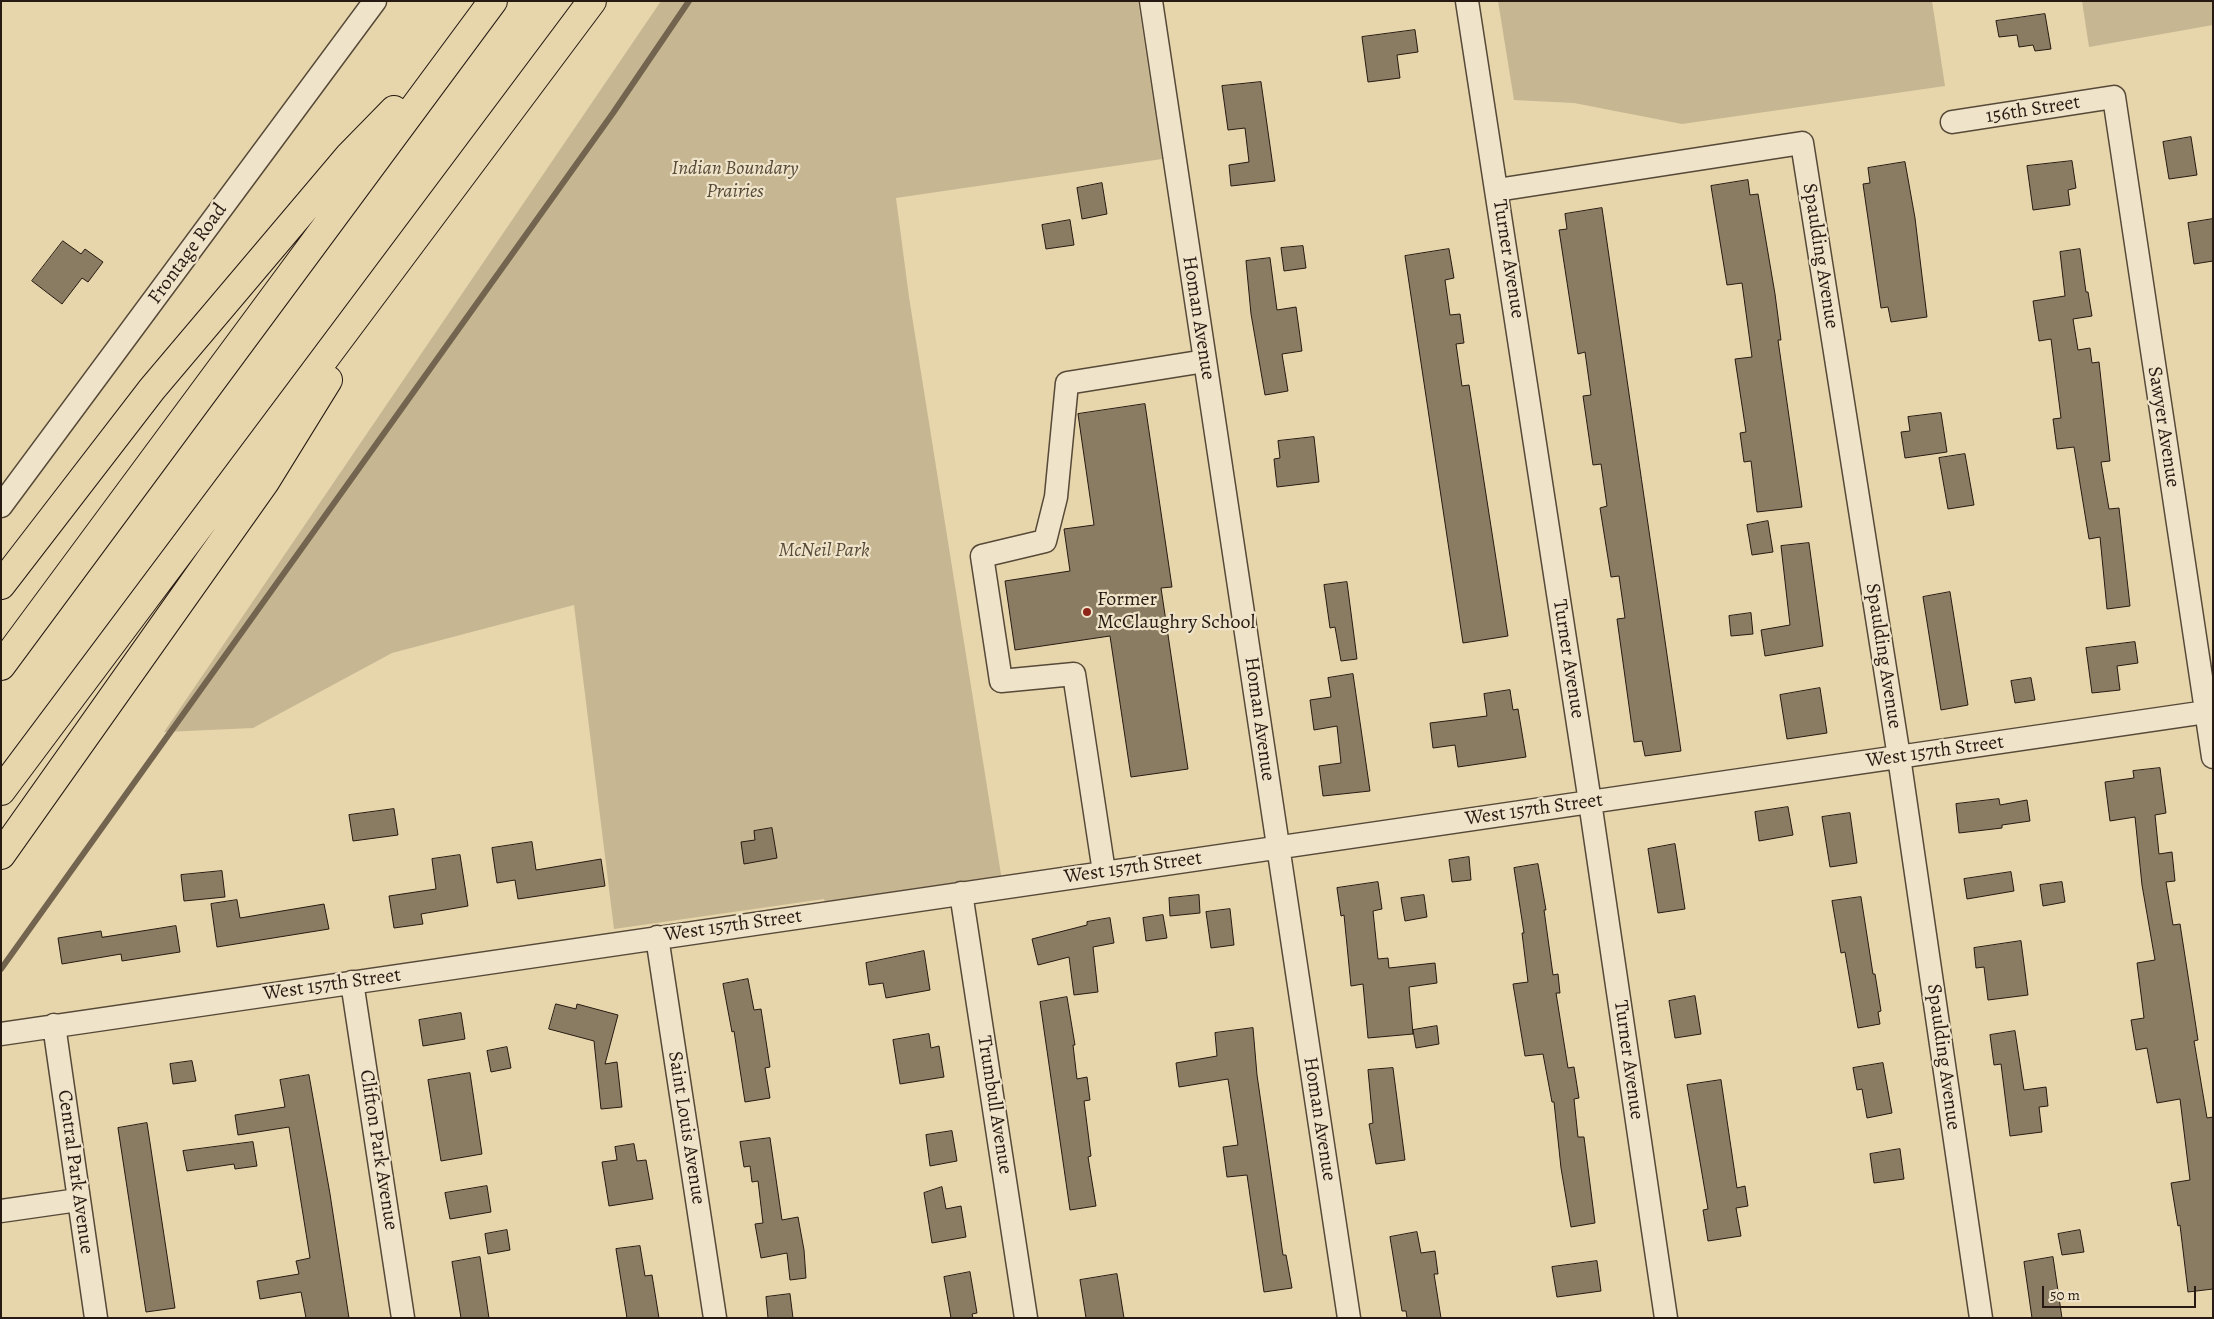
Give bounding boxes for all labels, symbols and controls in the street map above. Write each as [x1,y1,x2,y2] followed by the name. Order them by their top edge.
[1984,91,2082,129] street label: 156th Street
[671,157,799,204] park label: Indian Boundary Prairies
[1797,181,1843,331] street label: Spaulding Avenue
[1487,198,1529,320] street label: Turner Avenue
[143,199,233,309] street label: Frontage Road
[1176,254,1220,382] street label: Homan Avenue
[2142,365,2184,489] street label: Sawyer Avenue
[778,539,870,563] park label: McNeil Park
[1860,581,1906,731] street label: Spaulding Avenue
[1097,588,1255,635] place label: Former McClaughry School
[1547,598,1589,720] street label: Turner Avenue
[1081,606,1093,618] marker: Former McClaughry School
[1238,655,1280,783] street label: Homan Avenue
[1865,730,2005,774] street label: West 157th Street
[1464,788,1604,832] street label: West 157th Street
[1063,846,1203,890] street label: West 157th Street
[663,904,803,948] street label: West 157th Street
[262,963,402,1007] street label: West 157th Street
[1921,983,1965,1131] street label: Spaulding Avenue
[1608,999,1648,1121] street label: Turner Avenue
[971,1034,1017,1176] street label: Trumbull Avenue
[662,1050,710,1206] street label: Saint Louis Avenue
[1297,1055,1341,1183] street label: Homan Avenue
[353,1068,403,1232] street label: Clifton Park Avenue
[52,1088,98,1256] street label: Central Park Avenue
[2044,1276,2198,1308] scale bar
[2050,1285,2080,1305] text: 50 m

